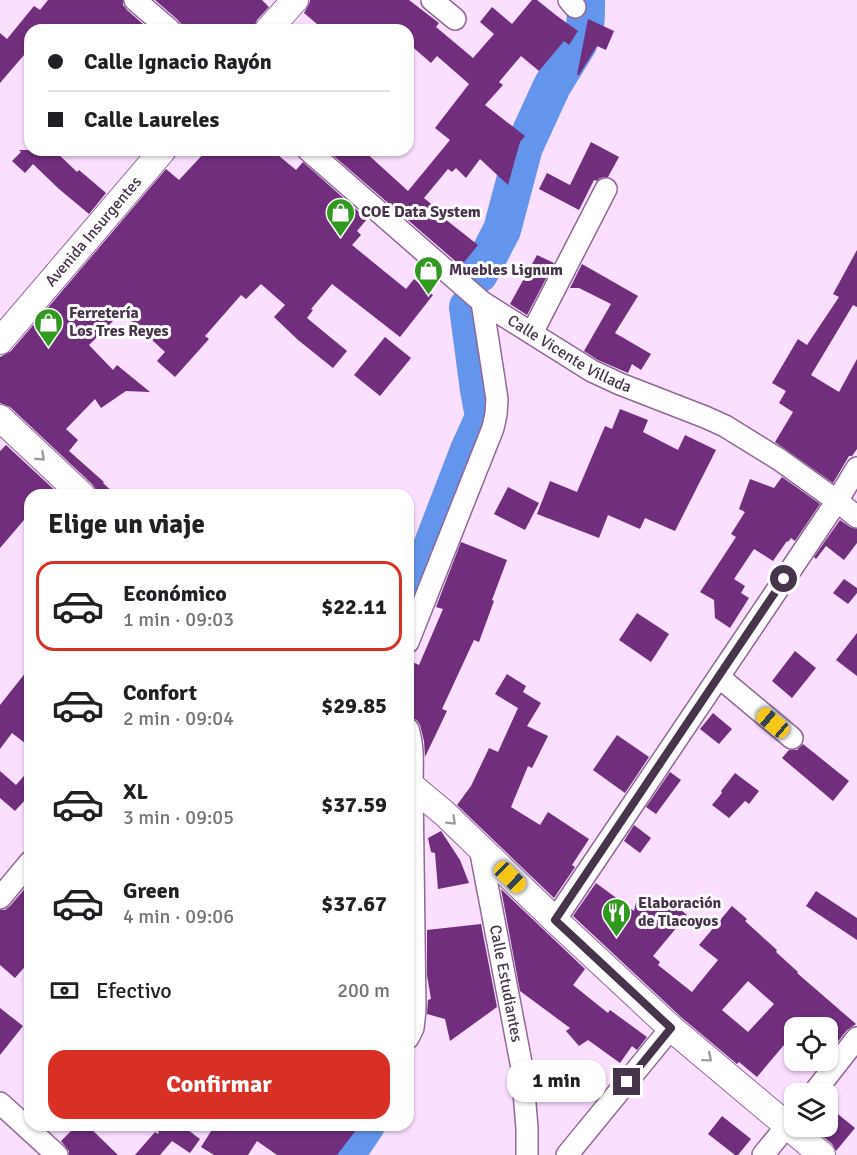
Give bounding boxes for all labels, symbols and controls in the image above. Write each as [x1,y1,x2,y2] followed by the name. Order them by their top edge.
[84,48,272,75] text: Calle Ignacio Rayón
[84,106,219,133] text: Calle Laureles
[41,172,146,291] street label: Avenida Insurgentes
[324,196,356,238] shop icon: COE Data System
[361,202,481,222] place label: COE Data System
[412,254,444,296] shop icon: Muebles Lignum
[449,260,563,280] place label: Muebles Lignum
[69,303,168,341] place label: Ferretería Los Tres Reyes
[32,306,64,348] shop icon: Ferretería Los Tres Reyes
[504,310,634,397] street label: Calle Vicente Villada
[34,449,45,460] one-way arrow
[48,508,205,541] text: Elige un viaje
[770,565,797,592] route start
[51,579,105,633] icon: car
[123,580,227,607] text: Económico
[321,593,387,620] text: $22.11
[123,607,234,632] text: 1 min · 09:03
[51,678,105,732] icon: car
[123,679,197,706] text: Confort
[321,692,387,719] text: $29.85
[753,705,793,741] car
[123,706,234,731] text: 2 min · 09:04
[51,777,105,831] icon: car
[123,778,148,805] text: XL
[321,791,387,818] text: $37.59
[123,805,234,830] text: 3 min · 09:05
[445,813,456,824] one-way arrow
[491,858,529,896] car
[51,876,105,930] icon: car
[123,877,180,904] text: Green
[321,890,387,917] text: $37.67
[638,893,722,931] place label: Elaboración de Tlacoyos
[601,896,633,938] restaurant icon: Elaboración de Tlacoyos
[123,904,234,929] text: 4 min · 09:06
[485,923,527,1044] street label: Calle Estudiantes
[48,974,81,1007] icon: cash
[96,977,172,1004] text: Efectivo
[337,978,390,1003] text: 200 m
[784,1017,838,1137] map controls
[784,1017,838,1071] button: locate
[48,1050,390,1119] button: Confirmar
[701,1051,712,1062] one-way arrow
[507,1061,606,1103] callout: 1 min
[532,1068,581,1093] text: 1 min
[613,1068,640,1095] route end
[784,1083,838,1137] button: layers

